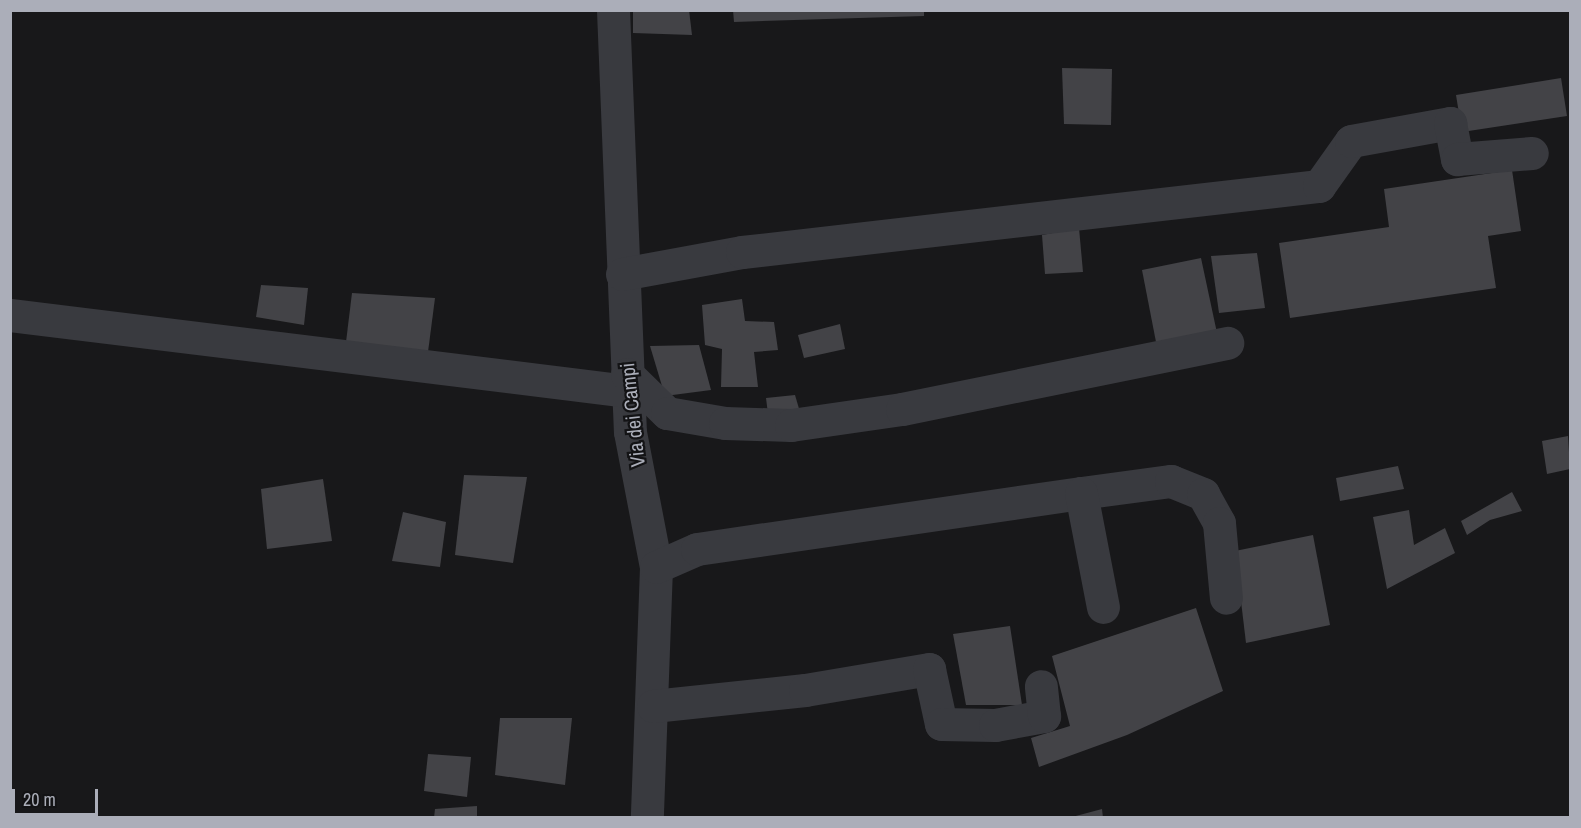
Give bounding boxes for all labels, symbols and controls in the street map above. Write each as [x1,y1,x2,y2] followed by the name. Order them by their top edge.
[615,362,649,468] street label: Via dei Campi
[15,777,100,815] scale bar
[23,787,56,812] text: 20 m

